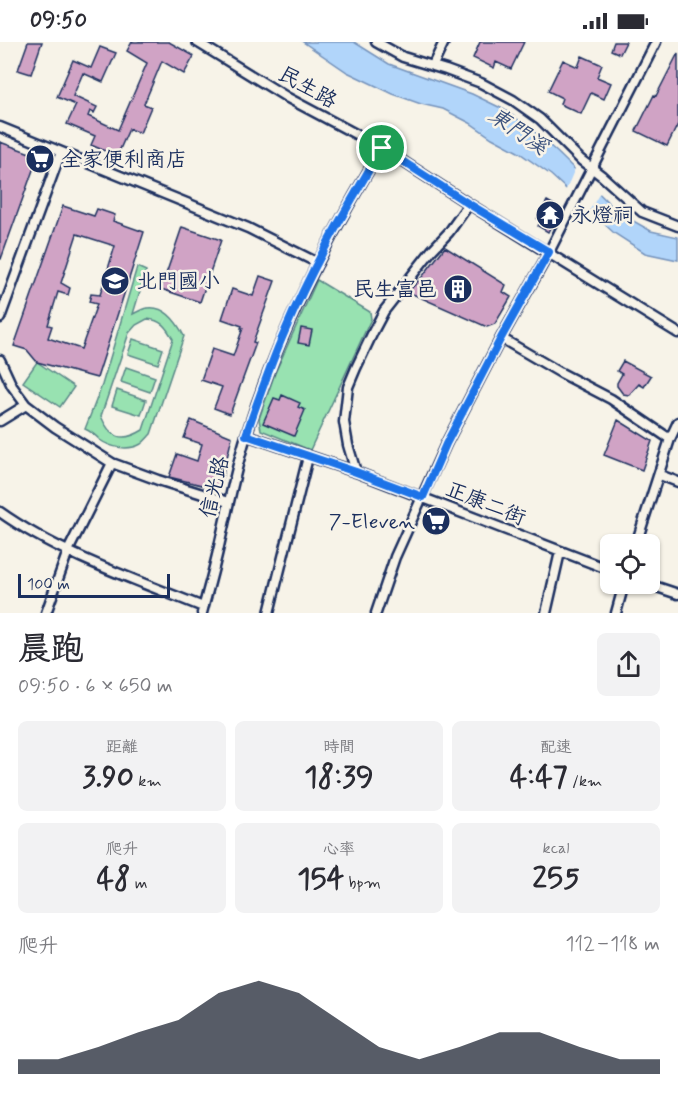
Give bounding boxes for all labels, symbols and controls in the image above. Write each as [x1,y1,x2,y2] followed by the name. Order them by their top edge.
[30,7,87,35] text: 09:50
[273,60,342,115] street label: 民生路
[483,102,554,162] water label: 東門溪
[356,122,407,173] pin
[365,131,398,164] icon: arrive
[24,143,56,175] supermarket icon: 全家便利商店
[61,146,187,174] place label: 全家便利商店
[534,199,566,231] temple icon: 永燈祠
[571,202,634,230] place label: 永燈祠
[99,265,131,297] school or university icon: 北門國小
[136,268,220,296] place label: 北門國小
[442,273,474,305] building icon: 民生富邑
[353,276,437,304] place label: 民生富邑
[194,453,236,521] street label: 信光路
[441,475,530,533] street label: 正康二街
[420,505,452,537] supermarket icon: 7-Eleven
[329,508,416,536] place label: 7-Eleven
[600,534,660,594] map controls
[600,534,660,594] button: locate
[18,571,170,598] scale bar
[27,574,70,595] text: 100 m
[18,628,84,672] text: 晨跑
[597,633,660,696] button: share
[18,673,173,700] text: 09:50 · 6 × 650 m
[106,737,138,758] text: 距離
[323,737,355,758] text: 時間
[540,737,572,758] text: 配速
[82,758,134,797] text: 3.90
[304,758,374,797] text: 18:39
[510,758,568,797] text: 4:47
[134,771,162,792] text: km
[568,771,602,792] text: /km
[543,838,569,859] text: kcal
[106,839,138,860] text: 爬升
[323,839,355,860] text: 心率
[532,859,580,898] text: 255
[97,860,130,899] text: 48
[297,860,344,899] text: 154
[130,873,147,894] text: m
[344,873,381,894] text: bpm
[565,931,660,958] text: 112–118 m
[18,933,58,960] text: 爬升

